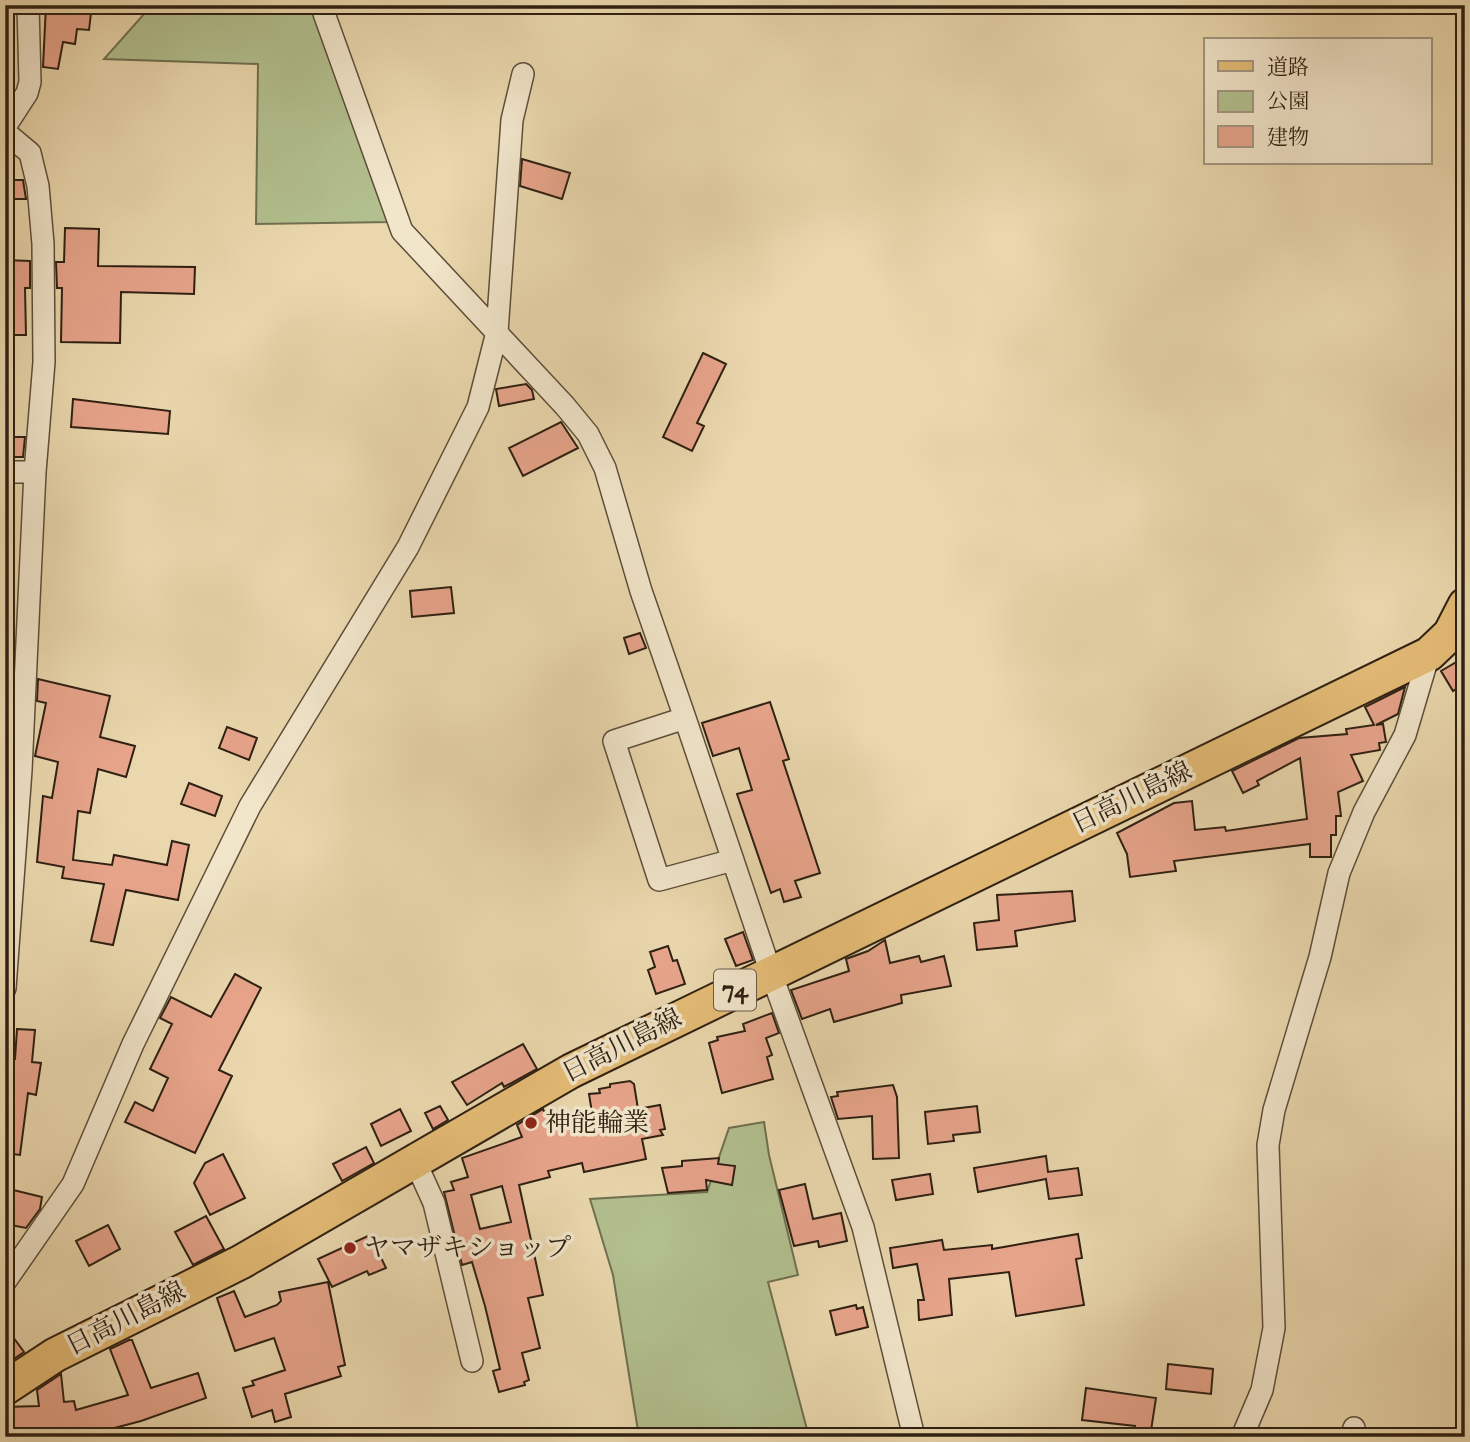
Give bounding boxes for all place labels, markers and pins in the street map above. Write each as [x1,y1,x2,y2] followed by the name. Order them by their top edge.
[545,1107,649,1140] place label: 神能輪業
[523,1115,539,1131] marker: 神能輪業
[364,1232,571,1265] place label: ヤマザキショップ
[342,1240,358,1256] marker: ヤマザキショップ

